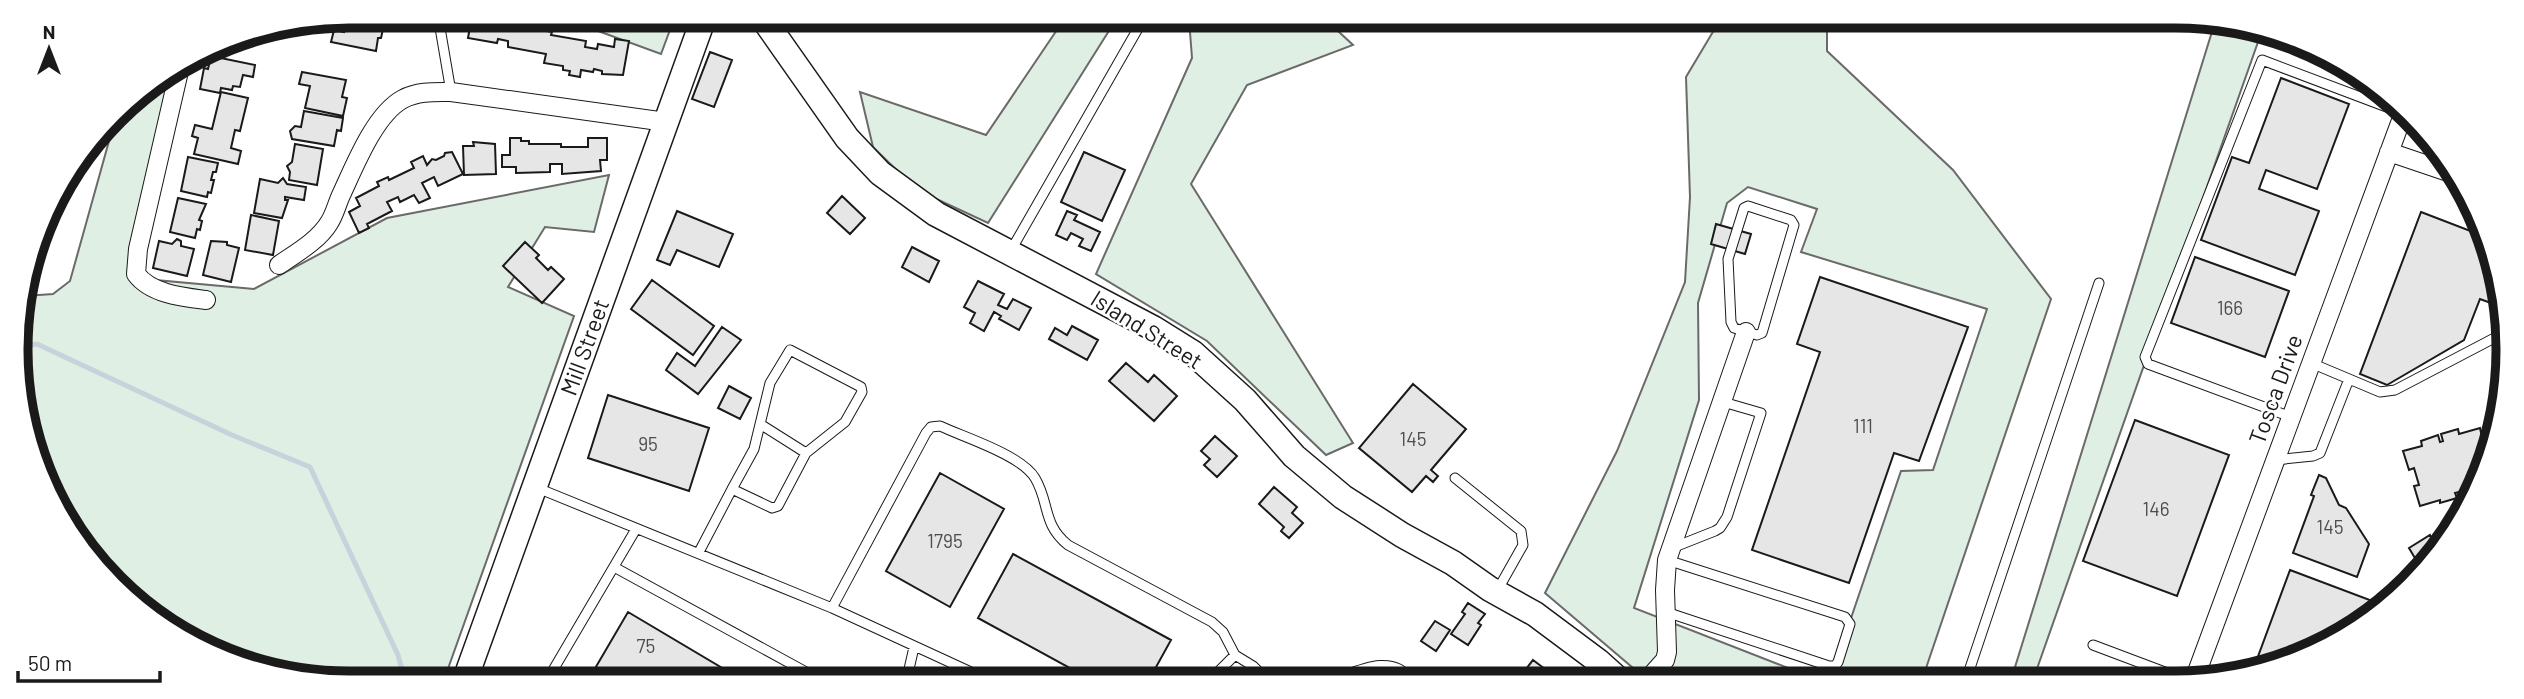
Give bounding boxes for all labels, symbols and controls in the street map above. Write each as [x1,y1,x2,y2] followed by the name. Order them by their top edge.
[14,14,84,84] north arrow
[43,20,55,43] text: N
[1086,284,1208,374] street label: Island Street
[554,295,614,399] street label: Mill Street
[2217,296,2243,319] house number: 166
[2242,330,2308,448] street label: Tosca Drive
[1853,414,1873,437] house number: 111
[1400,427,1426,450] house number: 145
[638,432,658,455] house number: 95
[2143,497,2169,520] house number: 146
[2317,515,2343,538] house number: 145
[927,529,963,552] house number: 1795
[637,634,655,657] house number: 75
[18,640,159,684] scale bar
[28,650,72,675] text: 50 m

